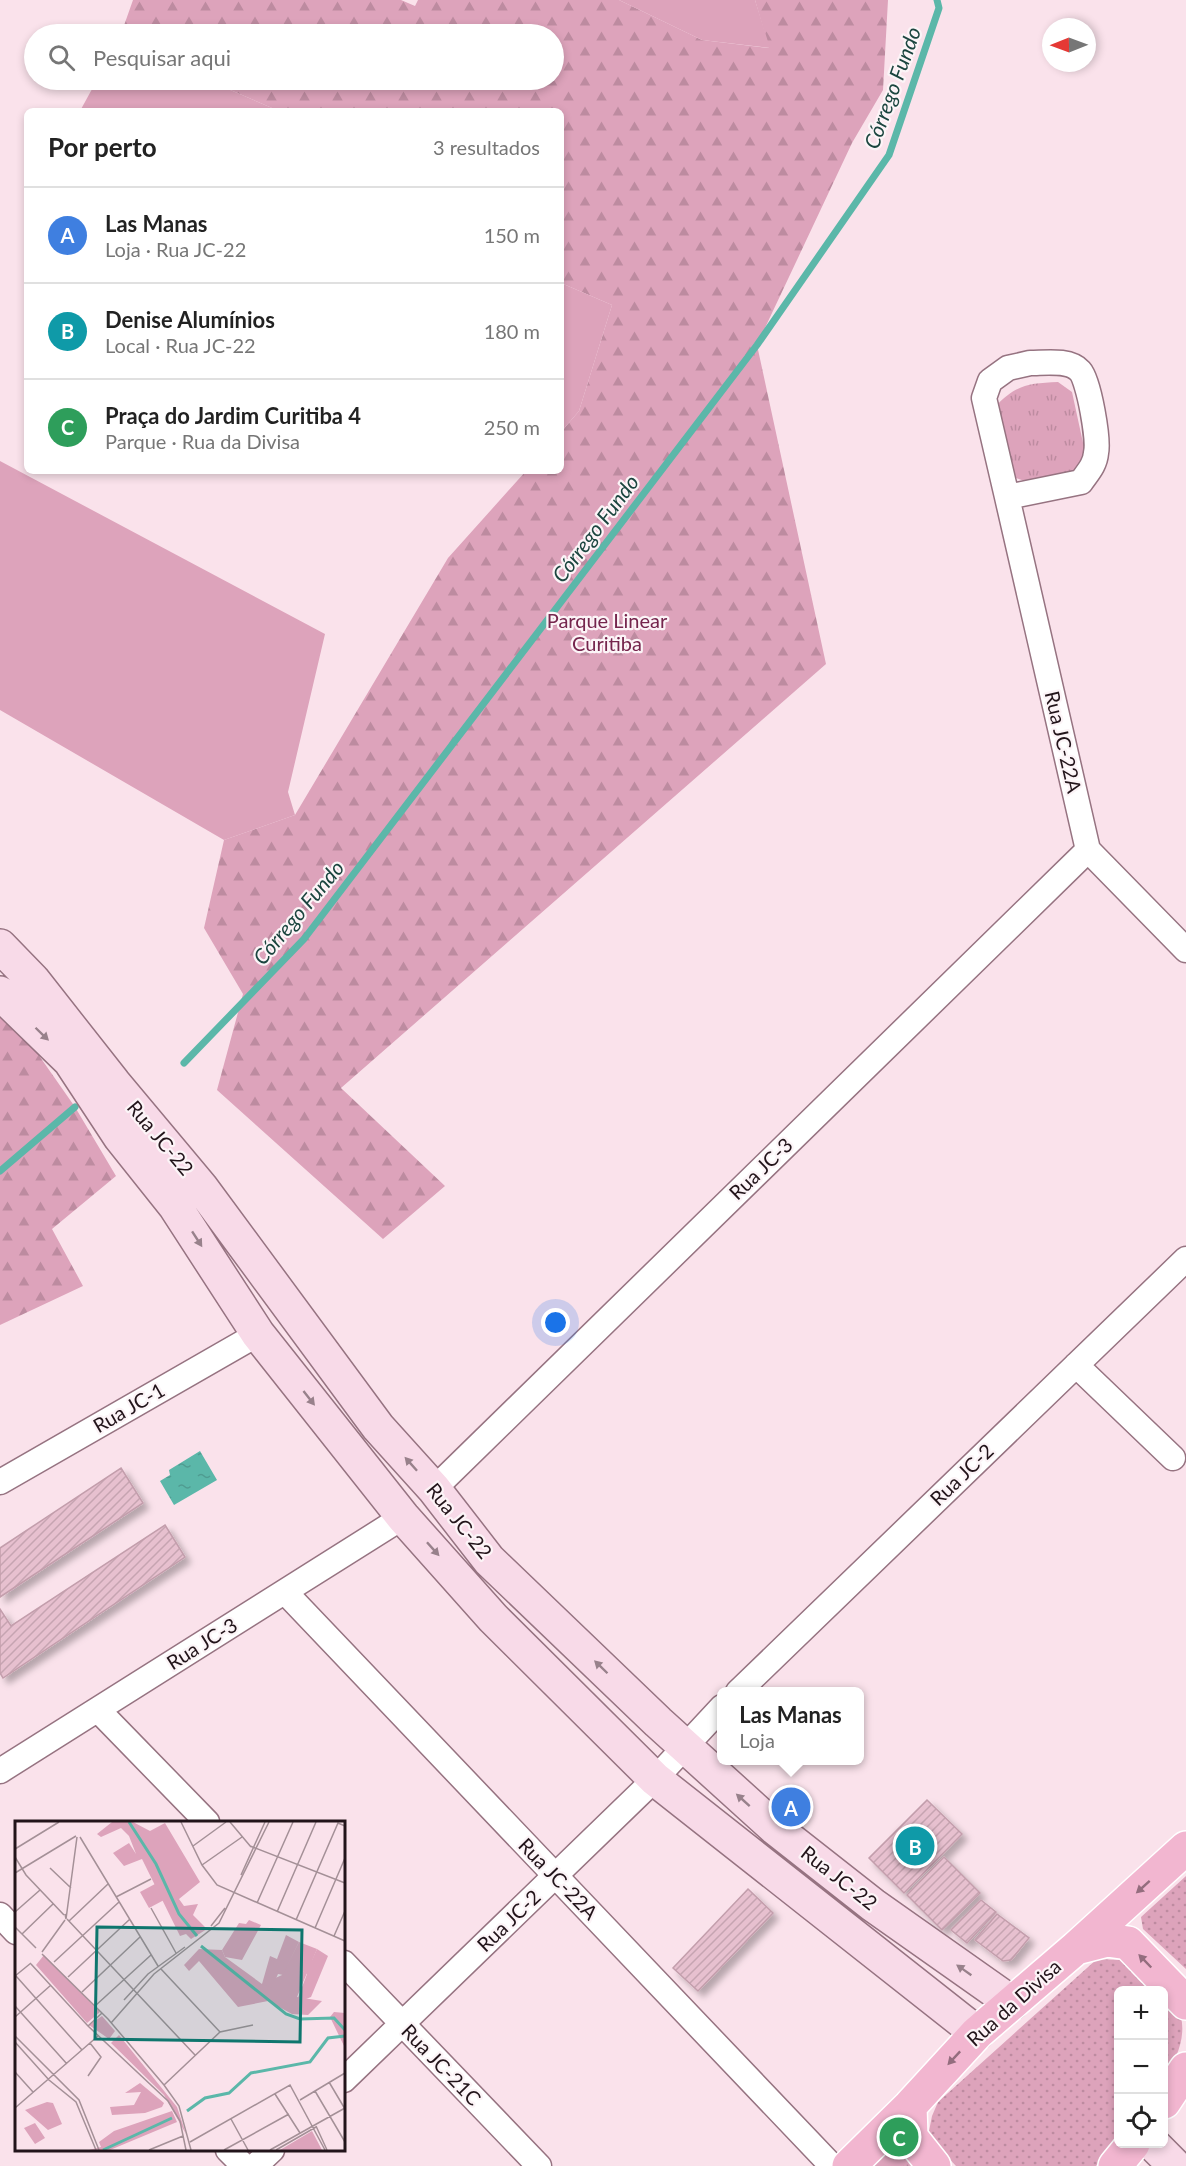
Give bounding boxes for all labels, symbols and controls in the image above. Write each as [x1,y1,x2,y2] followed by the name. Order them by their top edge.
[1042,18,1096,72] north arrow
[858,23,925,152] water label: Córrego Fundo
[24,24,564,90] search box
[45,41,78,74] icon: search
[93,44,231,71] text: Pesquisar aqui
[48,131,157,163] text: Por perto
[433,135,540,159] text: 3 resultados
[105,210,208,237] text: Las Manas
[61,223,74,247] text: A
[484,223,540,247] text: 150 m
[105,237,246,261] text: Loja · Rua JC-22
[105,306,275,333] text: Denise Alumínios
[61,319,74,343] text: B
[484,319,540,343] text: 180 m
[105,333,256,357] text: Local · Rua JC-22
[105,402,361,429] text: Praça do Jardim Curitiba 4
[61,415,74,439] text: C
[484,415,540,439] text: 250 m
[105,429,300,453] text: Parque · Rua da Divisa
[546,469,643,587] water label: Córrego Fundo
[547,608,668,655] park label: Parque Linear Curitiba
[1041,689,1087,795] street label: Rua JC-22A
[247,855,349,969] water label: Córrego Fundo
[34,1027,49,1040] one-way arrow
[123,1095,199,1180] street label: Rua JC-22
[724,1132,797,1204] street label: Rua JC-3
[191,1231,202,1248] one-way arrow
[541,1308,570,1337] your location
[88,1377,169,1437] street label: Rua JC-1
[303,1391,315,1406] one-way arrow
[925,1438,998,1510] street label: Rua JC-2
[404,1457,418,1471] one-way arrow
[422,1478,497,1563] street label: Rua JC-22
[425,1542,439,1556] one-way arrow
[162,1612,241,1674] street label: Rua JC-3
[593,1660,608,1674] one-way arrow
[717,1687,864,1765] popup
[739,1701,842,1728] text: Las Manas
[739,1728,775,1752] text: Loja
[772,1784,810,1830] pin: A
[736,1793,751,1807] one-way arrow
[15,1821,345,2151] inset map
[896,1824,934,1868] pin: B
[514,1833,604,1924] street label: Rua JC-22A
[797,1840,883,1914] street label: Rua JC-22
[1135,1880,1150,1894] one-way arrow
[472,1884,545,1956] street label: Rua JC-2
[961,1954,1065,2051] street label: Rua da Divisa
[1139,1954,1153,1968] one-way arrow
[957,1964,973,1976] one-way arrow
[1114,1986,1168,2148] map controls
[1114,1986,1168,2040] button: +
[397,2019,486,2110] street label: Rua JC-21C
[1114,2040,1168,2094] button: −
[947,2050,961,2065] one-way arrow
[1114,2094,1168,2148] button: locate
[880,2114,918,2160] pin: C

